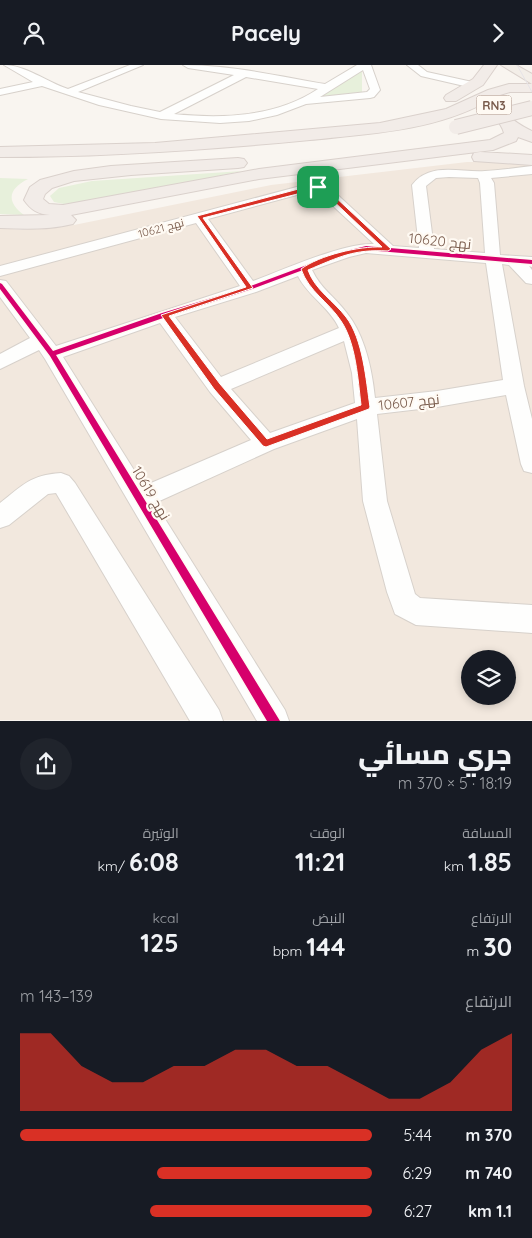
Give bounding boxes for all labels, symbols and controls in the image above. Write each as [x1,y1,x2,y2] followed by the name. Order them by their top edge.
[20,19,48,47] icon: person
[231,19,301,47] text: Pacely
[484,19,512,47] icon: forward
[476,95,512,115] road number: RN3
[297,166,339,208] pin
[304,173,332,201] icon: arrive
[137,215,186,242] street label: نهج 10621
[408,229,472,253] street label: نهج 10620
[378,390,440,414] street label: نهج 10607
[128,463,174,523] street label: نهج 10619
[461,650,516,705] map controls
[461,650,516,705] button: layers
[358,736,512,771] text: جري مسائي
[20,738,72,790] button: share
[398,773,512,793] text: 18:19 · 5 × 370 m
[143,824,179,842] text: الوتيرة
[310,824,345,842] text: الوقت
[462,824,512,842] text: المسافة
[129,846,179,877] text: 6:08
[295,846,345,877] text: 11:21
[468,846,512,877] text: 1.85
[98,857,129,875] text: /km
[444,857,468,875] text: km
[153,909,179,927] text: kcal
[312,909,345,927] text: النبض
[471,909,512,927] text: الارتفاع
[140,927,179,958] text: 125
[306,931,345,962] text: 144
[483,931,512,962] text: 30
[273,942,306,960] text: bpm
[467,942,483,960] text: m
[20,986,93,1006] text: 139–143 m
[465,991,512,1011] text: الارتفاع
[403,1125,432,1145] text: 5:44
[466,1125,512,1145] text: 370 m
[403,1163,432,1183] text: 6:29
[465,1163,512,1183] text: 740 m
[404,1201,432,1221] text: 6:27
[468,1201,512,1221] text: 1.1 km

